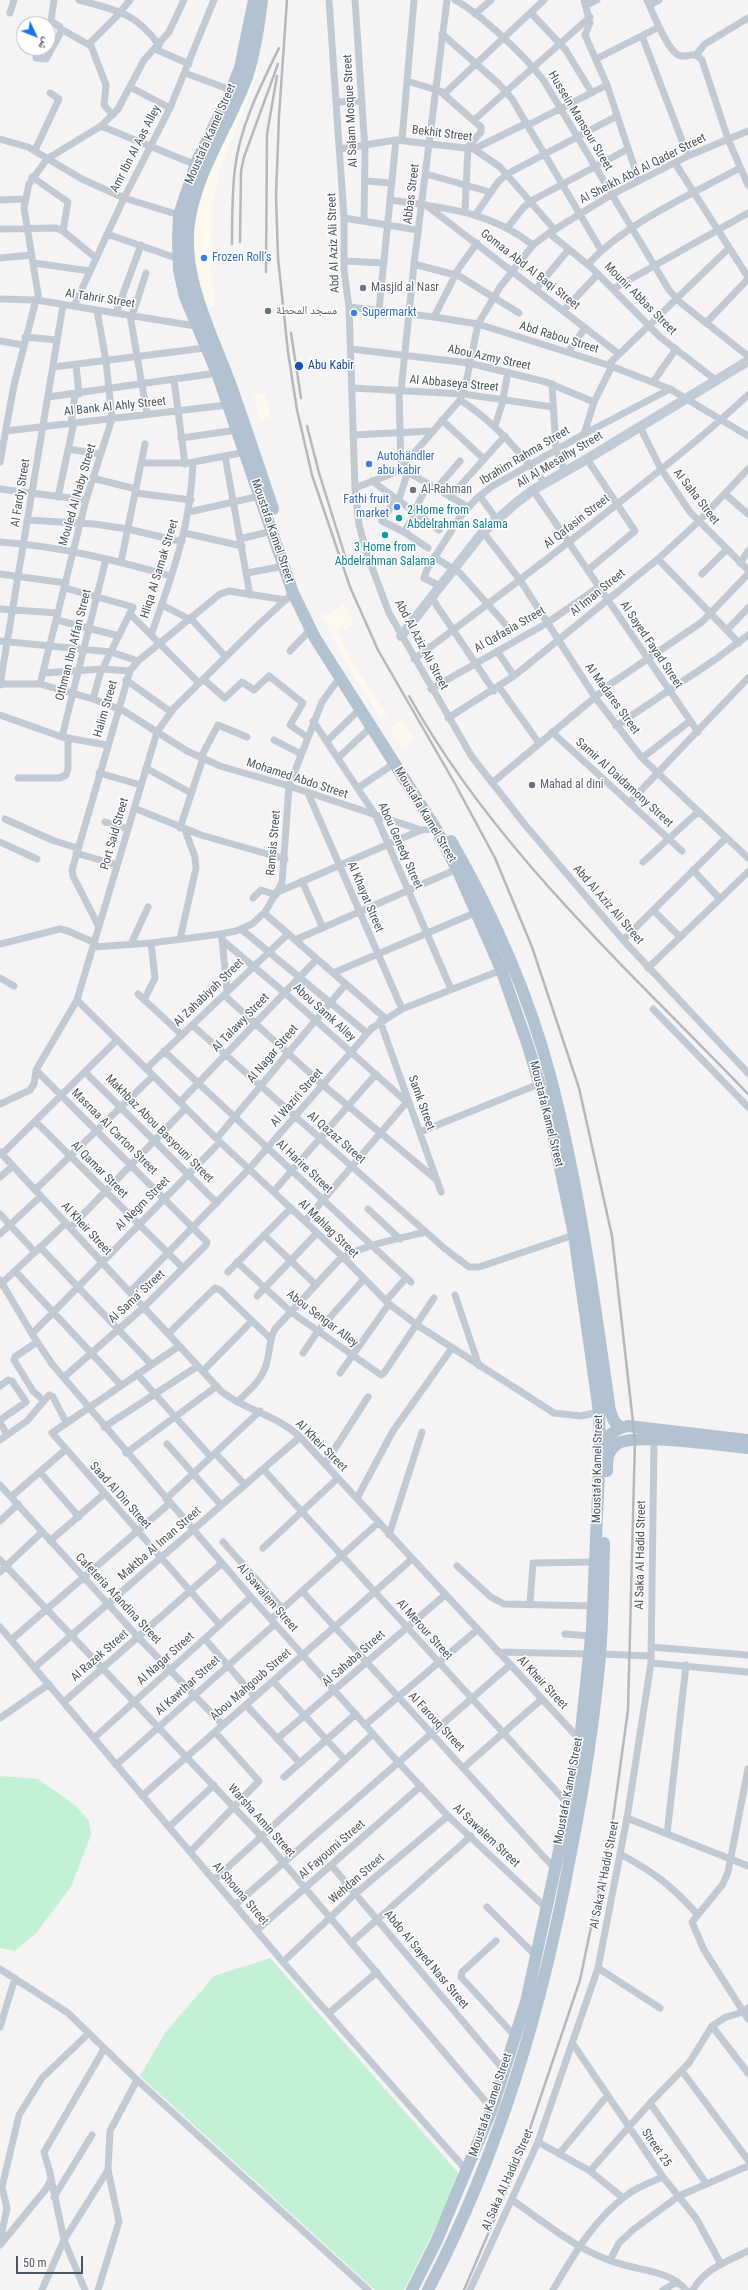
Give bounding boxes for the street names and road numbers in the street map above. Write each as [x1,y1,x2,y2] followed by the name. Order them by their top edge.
[341,54,361,168] street label: Al Salam Mosque Street
[545,69,615,173] street label: Hussein Mansour Street
[182,81,240,187] street label: Moustafa Kamel Street
[108,103,164,195] street label: Amr Ibn Al Aas Alley
[411,123,473,145] street label: Bekhit Street
[577,131,709,207] street label: Al Sheikh Abd Al Qader Street
[401,163,423,225] street label: Abbas Street
[325,193,343,293] street label: Abd Al Aziz Ali Street
[477,227,583,313] street label: Gomaa Abd Al Baqi Street
[601,260,679,338] street label: Mounir Abbas Street
[64,286,136,312] street label: Al Tahrir Street
[518,319,600,357] street label: Abd Rabou Street
[446,342,532,374] street label: Abou Azmy Street
[409,373,499,395] street label: Al Abbaseya Street
[63,394,167,420] street label: Al Bank Al Ahly Street
[478,424,572,488] street label: Ibrahim Rahma Street
[514,429,606,491] street label: Ali Al Mesalhy Street
[57,442,99,548] street label: Mouled Al Naby Street
[8,458,34,528] street label: Al Fardy Street
[670,466,722,528] street label: Al Saha Street
[248,477,296,585] street label: Moustafa Kamel Street
[541,492,613,552] street label: Al Qafasin Street
[138,518,182,620] street label: Hliqa Al Samak Street
[567,566,629,620] street label: Al Iman Street
[53,588,95,702] street label: Othman Ibn Affan Street
[391,597,451,693] street label: Abd Al Aziz Ali Street
[616,599,686,691] street label: Al Sayed Fayad Street
[472,604,548,656] street label: Al Qafasia Street
[581,661,643,737] street label: Al Madares Street
[91,679,121,739] street label: Halim Street
[572,735,676,831] street label: Samir Al Daidamony Street
[245,756,349,802] street label: Mohamed Abdo Street
[391,765,459,865] street label: Moustafa Kamel Street
[98,796,132,872] street label: Port Said Street
[374,800,426,892] street label: Abou Genedy Street
[264,810,284,876] street label: Ramsis Street
[344,859,386,935] street label: Al Khayat Street
[570,862,646,948] street label: Abd Al Aziz Ali Street
[171,956,247,1030] street label: Al Zahabiyah Street
[290,981,358,1045] street label: Abou Samk Alley
[209,991,273,1055] street label: Al Talawy Street
[244,1022,302,1086] street label: Al Nagar Street
[526,1060,566,1168] street label: Moustafa Kamel Street
[268,1066,326,1130] street label: Al Waziri Street
[102,1072,216,1186] street label: Makhbaz Abou Basyouni Street
[404,1074,438,1132] street label: Samk Street
[68,1086,160,1178] street label: Masnaa Al Carton Street
[304,1109,368,1167] street label: Al Qazaz Street
[273,1137,335,1197] street label: Al Harire Street
[67,1138,131,1202] street label: Al Qamar Street
[113,1174,173,1234] street label: Al Negm Street
[295,1197,361,1261] street label: Al Mahlag Street
[58,1199,114,1259] street label: Al Kheir Street
[106,1267,168,1327] street label: Al Sama' Street
[283,1287,361,1351] street label: Abou Sengar Alley
[590,1415,606,1523] street label: Moustafa Kamel Street
[292,1417,350,1475] street label: Al Kheir Street
[86,1460,154,1532] street label: Saad Al Din Street
[633,1500,649,1610] street label: Al Saka Al Hadid Street
[116,1504,204,1584] street label: Maktba Al Iman Street
[72,1550,164,1648] street label: Cafeteria Afandina Street
[233,1561,301,1635] street label: Al Sawalem Street
[393,1597,455,1663] street label: Al Merour Street
[68,1627,132,1685] street label: Al Razek Street
[320,1628,388,1690] street label: Al Sahaba Street
[135,1630,197,1688] street label: Al Nagar Street
[208,1646,294,1724] street label: Abou Mahgoub Street
[153,1653,223,1719] street label: Al Kawthar Street
[514,1653,570,1713] street label: Al Kheir Street
[405,1689,467,1755] street label: Al Farouq Street
[552,1736,586,1846] street label: Moustafa Kamel Street
[224,1781,298,1861] street label: Warsha Amin Street
[450,1801,522,1871] street label: Al Sawalem Street
[296,1817,368,1883] street label: Al Fayoumi Street
[587,1820,623,1930] street label: Al Saka Al Hadid Street
[326,1851,388,1907] street label: Wehdan Street
[209,1860,271,1928] street label: Al Shouna Street
[381,1908,471,2012] street label: Abdo Al Sayed Nasr Street
[467,2051,515,2159] street label: Moustafa Kamel Street
[638,2126,674,2170] street label: Street 25
[479,2127,537,2233] street label: Al Saka Al Hadid Street

